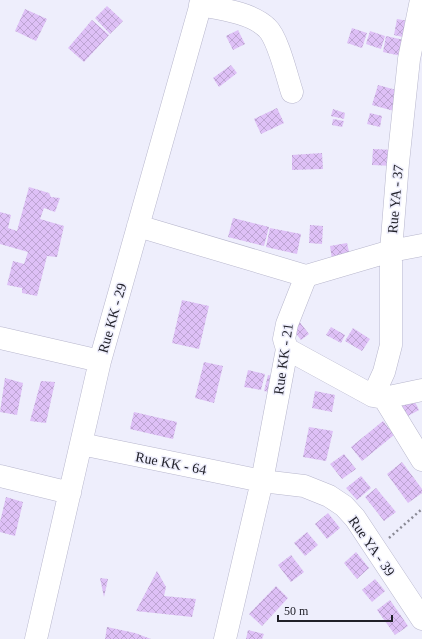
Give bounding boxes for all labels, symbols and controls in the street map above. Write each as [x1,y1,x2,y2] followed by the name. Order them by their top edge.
[385,164,406,234] street label: Rue YA - 37
[95,281,130,355] street label: Rue KK - 29
[271,322,296,396] street label: Rue KK - 21
[134,449,208,478] street label: Rue KK - 64
[346,514,398,579] street label: Rue YA - 39
[278,597,392,623] scale bar
[284,604,309,618] text: 50 m

